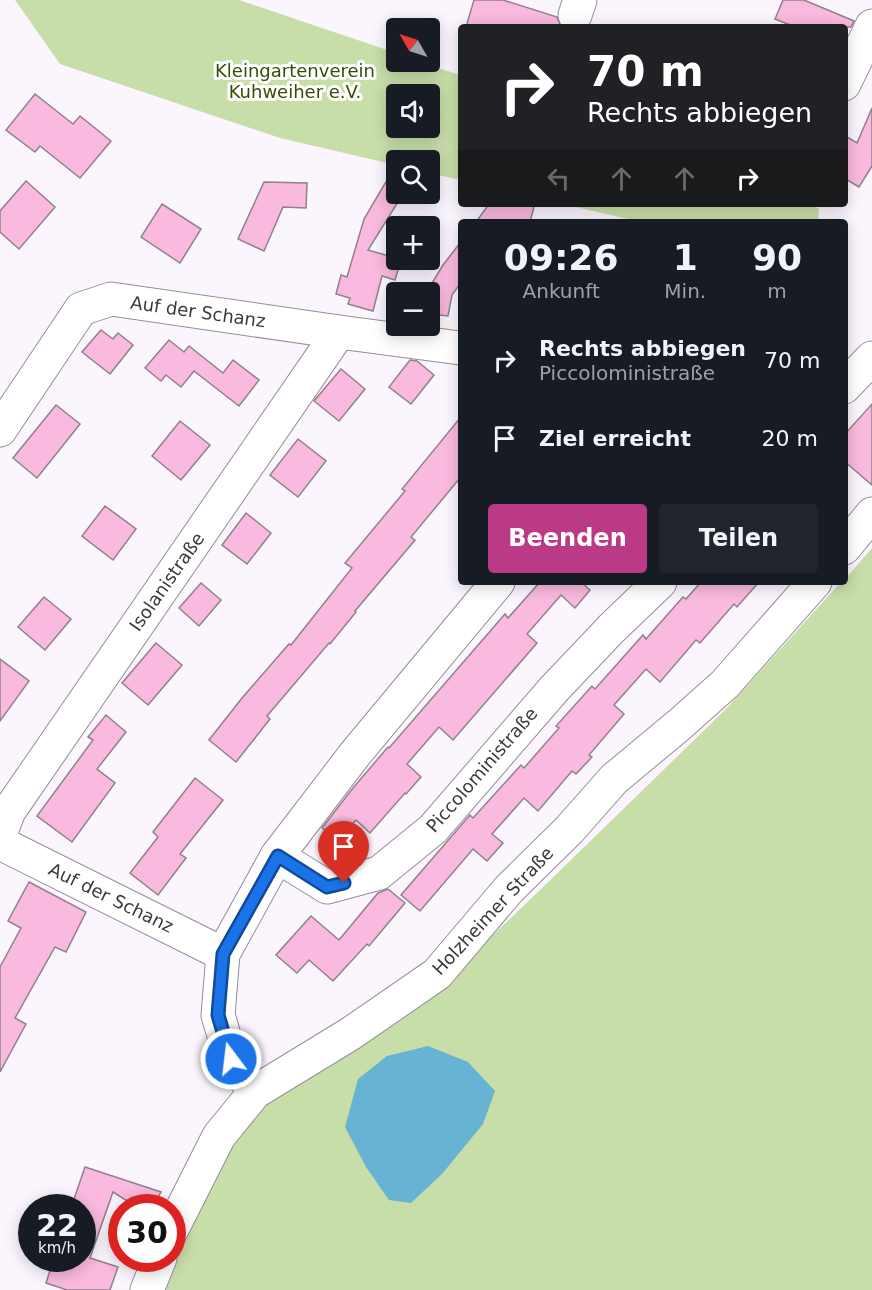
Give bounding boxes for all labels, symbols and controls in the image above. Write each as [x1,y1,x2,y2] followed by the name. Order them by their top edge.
[386,18,440,72] north arrow
[386,18,440,336] map controls
[587,47,704,96] text: 70 m
[488,48,566,126] icon: right
[215,60,375,102] park label: Kleingartenverein Kuhweiher e.V.
[386,84,440,138] button: sound
[587,97,812,128] text: Rechts abbiegen
[386,150,440,204] button: search
[542,162,575,195] icon: left
[605,162,638,195] icon: ahead
[668,162,701,195] icon: ahead
[731,162,764,195] icon: right
[386,216,440,270] button: +
[504,237,618,278] text: 09:26
[673,237,698,278] text: 1
[752,237,802,278] text: 90
[523,279,600,303] text: Ankunft
[664,279,706,303] text: Min.
[767,279,787,303] text: m
[386,282,440,336] button: −
[129,292,267,331] street label: Auf der Schanz
[539,336,746,361] text: Rechts abbiegen
[488,344,521,377] icon: right
[764,348,820,373] text: 70 m
[539,361,715,385] text: Piccoloministraße
[488,422,521,455] icon: arrive
[539,426,691,451] text: Ziel erreicht
[762,426,818,451] text: 20 m
[488,504,647,573] button: Beenden
[659,504,818,573] button: Teilen
[125,528,208,635] street label: Isolanistraße
[422,703,542,836] street label: Piccoloministraße
[318,821,369,883] pin
[327,830,360,863] icon: arrive
[428,842,557,979] street label: Holzheimer Straße
[45,858,177,937] street label: Auf der Schanz
[199,1027,263,1091] position arrow
[108,1194,186,1272] speed limit sign: 30
[36,1208,78,1243] text: 22
[38,1239,76,1257] text: km/h

